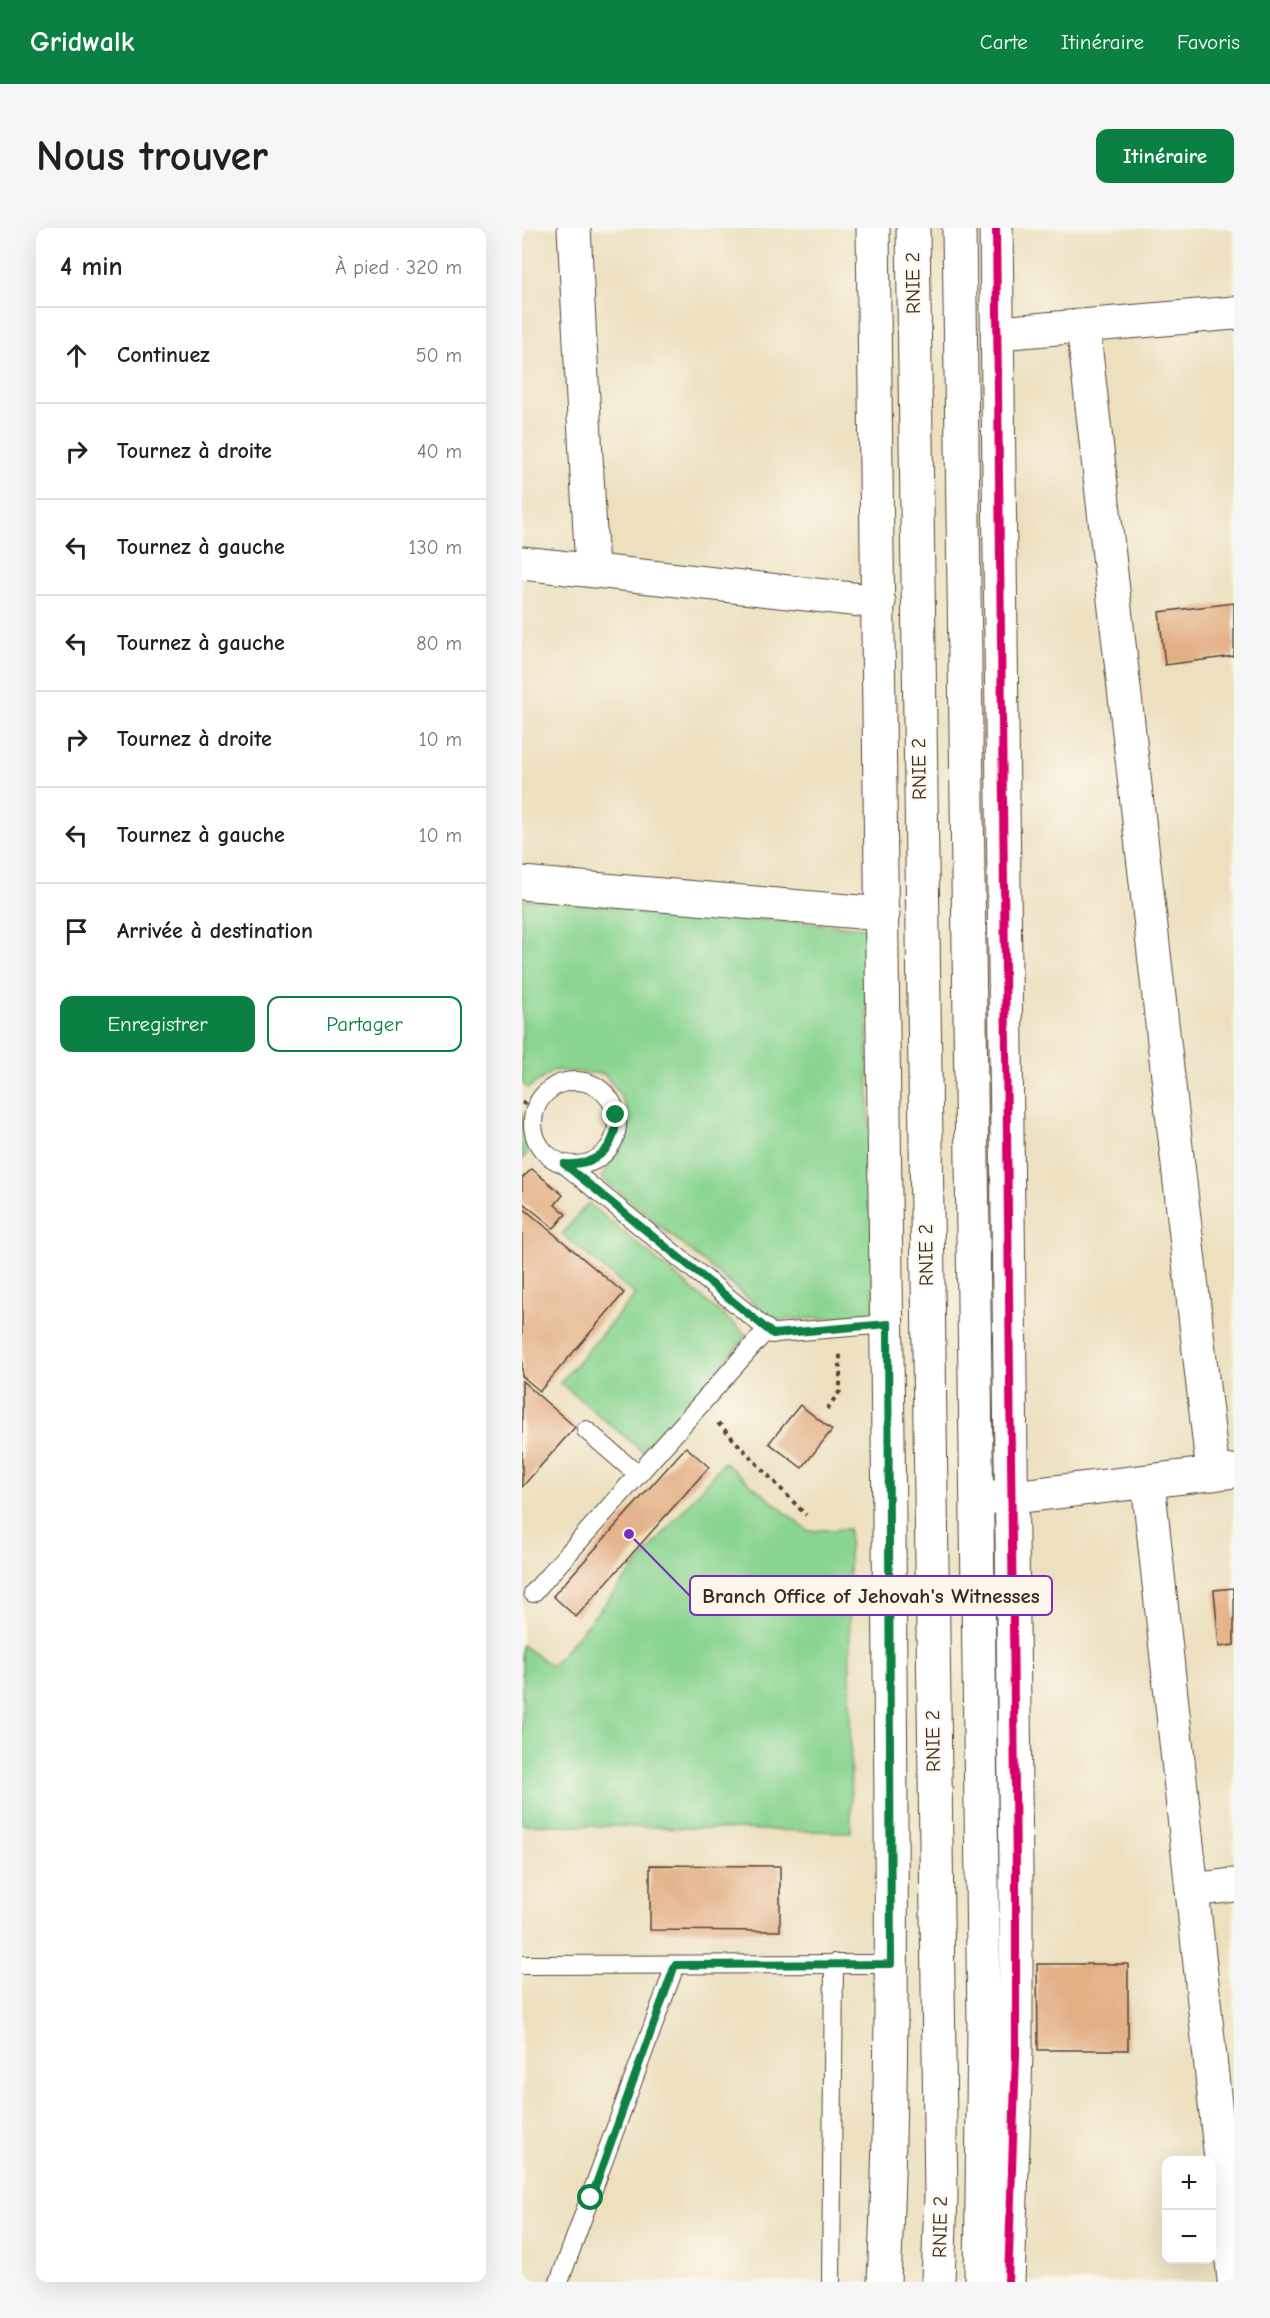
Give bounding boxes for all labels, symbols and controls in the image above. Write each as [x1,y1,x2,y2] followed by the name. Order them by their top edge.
[30,26,134,58] text: Gridwalk
[980,30,1028,54] text: Carte
[1061,30,1144,54] text: Itinéraire
[1177,30,1240,54] text: Favoris
[1096,129,1234,183] button: Itinéraire
[36,132,268,181] text: Nous trouver
[60,252,123,282] text: 4 min
[901,252,925,314] street label: RNIE 2
[335,256,462,279] text: À pied · 320 m
[60,339,93,372] icon: ahead
[117,342,210,368] text: Continuez
[416,344,462,367] text: 50 m
[60,435,93,468] icon: right
[117,438,272,464] text: Tournez à droite
[417,440,462,463] text: 40 m
[60,531,93,564] icon: left
[117,534,285,560] text: Tournez à gauche
[409,536,462,559] text: 130 m
[60,627,93,660] icon: left
[117,630,285,656] text: Tournez à gauche
[416,632,462,655] text: 80 m
[60,723,93,756] icon: right
[117,726,272,752] text: Tournez à droite
[419,728,462,751] text: 10 m
[907,738,931,800] street label: RNIE 2
[60,819,93,852] icon: left
[117,822,285,848] text: Tournez à gauche
[419,824,462,847] text: 10 m
[60,915,93,948] icon: arrive
[117,918,313,944] text: Arrivée à destination
[60,996,255,1052] button: Enregistrer
[267,996,462,1052] button: Partager
[602,1101,628,1127] route end
[914,1224,938,1286] street label: RNIE 2
[690,1576,1052,1615] callout: Branch Office of Jehovah's Witnesses
[702,1584,1040,1608] text: Branch Office of Jehovah's Witnesses
[921,1710,945,1772] street label: RNIE 2
[1162,2156,1216,2264] map controls
[1162,2156,1216,2210] button: +
[577,2184,603,2210] route start
[928,2196,952,2258] street label: RNIE 2
[1162,2210,1216,2264] button: −

